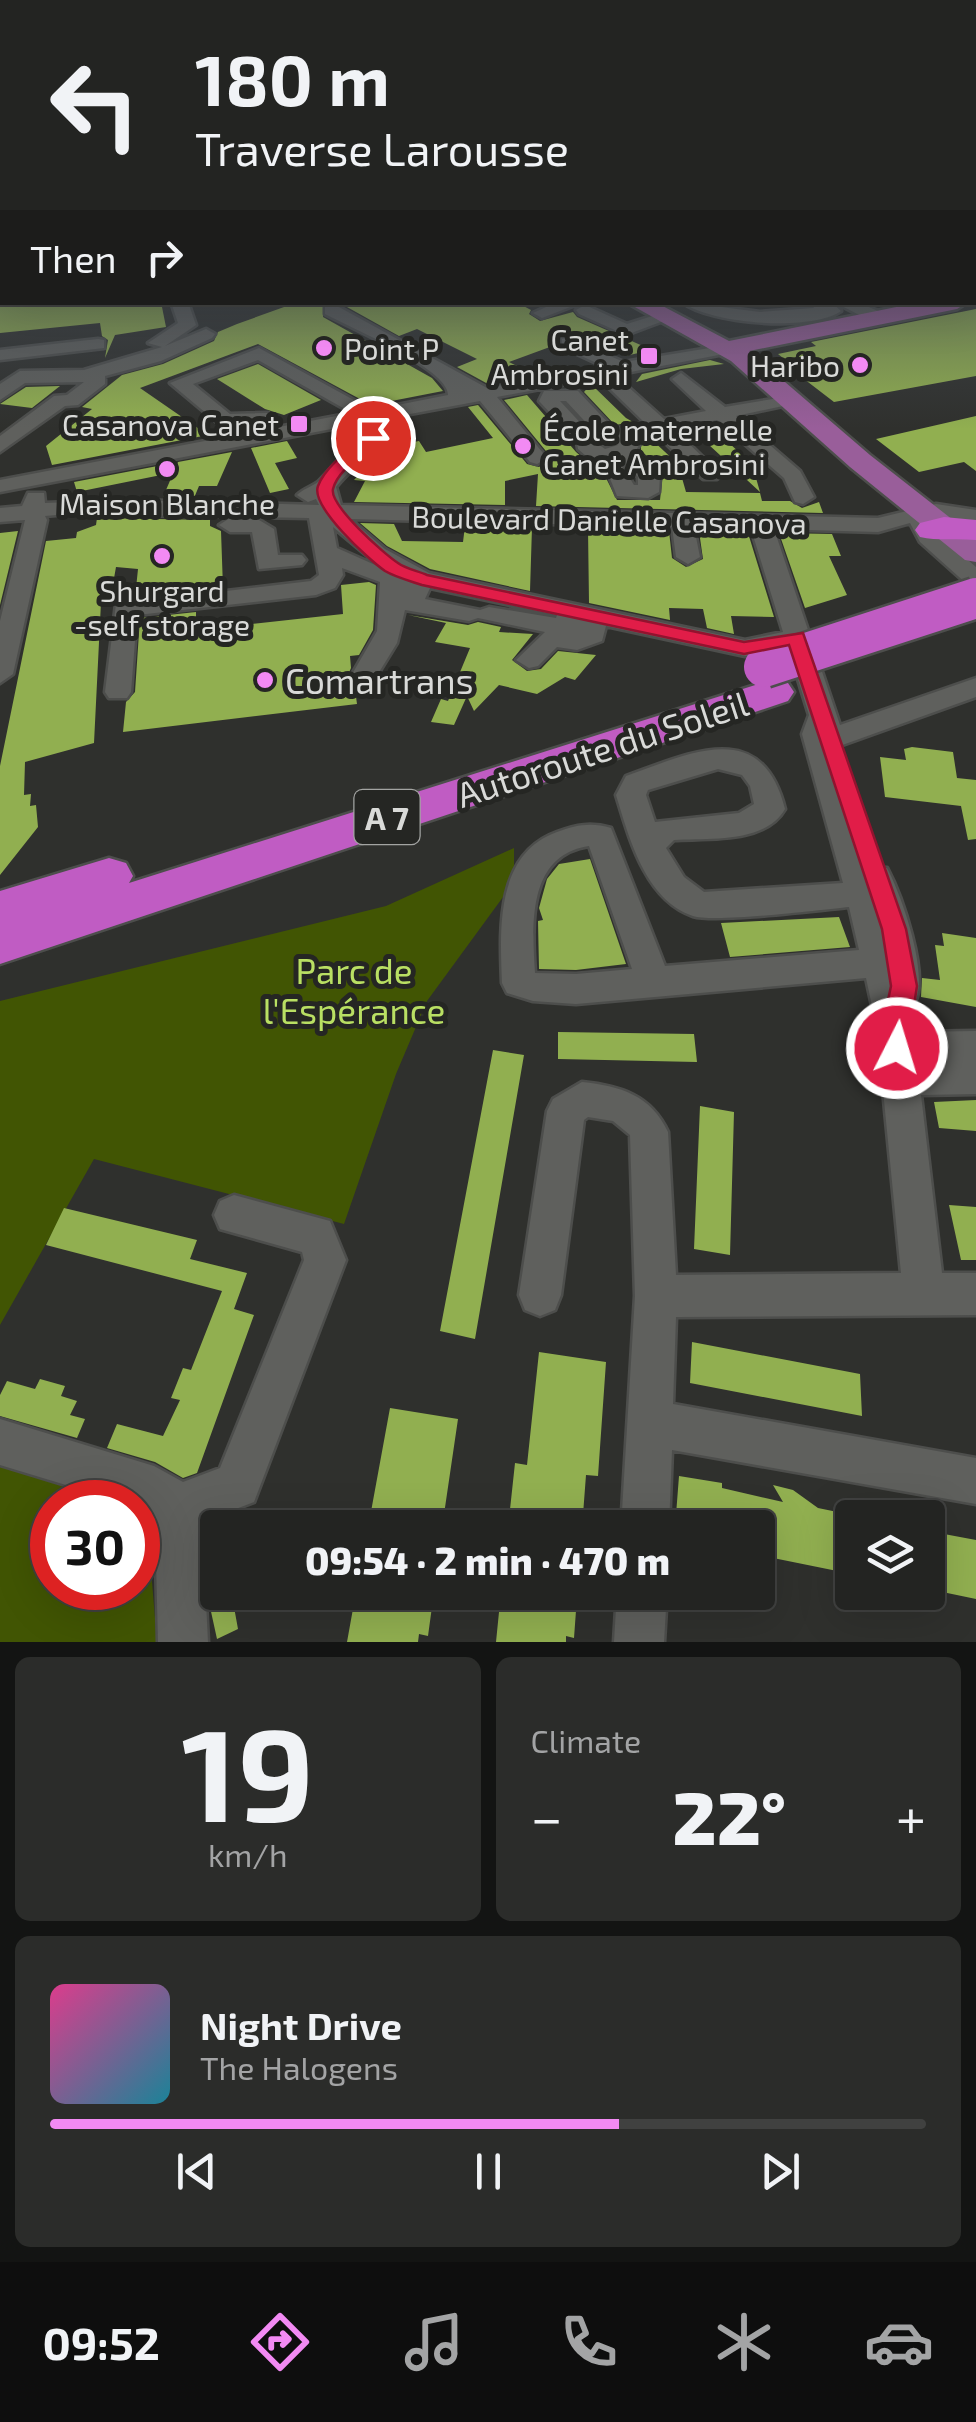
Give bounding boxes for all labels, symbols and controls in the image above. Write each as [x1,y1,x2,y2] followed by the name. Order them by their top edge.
[195,36,390,120] text: 180 m
[30,40,160,170] icon: left
[195,121,569,175] text: Traverse Larousse
[137,230,192,285] icon: right
[30,235,117,281] text: Then
[491,321,629,391] place label: Canet Ambrosini
[344,330,439,366] place label: Point P
[313,337,335,359] marker: Point P
[638,345,660,367] marker: Canet Ambrosini
[750,347,840,383] place label: Haribo
[849,354,871,376] marker: Haribo
[331,396,416,481] pin
[62,406,279,442] place label: Casanova Canet
[346,411,401,466] icon: arrive
[543,411,773,481] place label: École maternelle Canet Ambrosini
[288,413,310,435] marker: Casanova Canet
[512,435,534,457] marker: École maternelle Canet Ambrosini
[156,458,178,480] marker: Maison Blanche
[59,485,275,521] place label: Maison Blanche
[411,498,807,540] street label: Boulevard Danielle Casanova
[151,545,173,567] marker: Shurgard -self storage
[74,572,250,642] place label: Shurgard -self storage
[285,659,473,701] place label: Comartrans
[254,669,276,691] marker: Comartrans
[451,681,754,815] street label: Autoroute du Soleil
[354,790,420,844] road number: A 7
[263,949,445,1031] park label: Parc de l'Espérance
[845,996,949,1100] position arrow
[30,1480,160,1610] speed limit sign: 30
[835,1500,945,1610] map controls
[835,1500,945,1610] button: layers
[305,1537,670,1583] text: 09:54 · 2 min · 470 m
[181,1692,314,1848] text: 19
[531,1721,641,1759] text: Climate
[672,1770,786,1860] text: 22°
[531,1783,563,1849] text: −
[896,1783,926,1849] text: +
[208,1835,287,1873] text: km/h
[200,2002,402,2048] text: Night Drive
[200,2048,398,2086] text: The Halogens
[169,2144,224,2199] icon: previous
[461,2144,516,2199] icon: pause
[753,2144,808,2199] icon: next
[245,2307,315,2377] icon: directions
[399,2307,469,2377] icon: music
[554,2307,624,2377] icon: phone
[709,2307,779,2377] icon: climate
[864,2307,934,2377] icon: car
[42,2315,160,2369] text: 09:52

